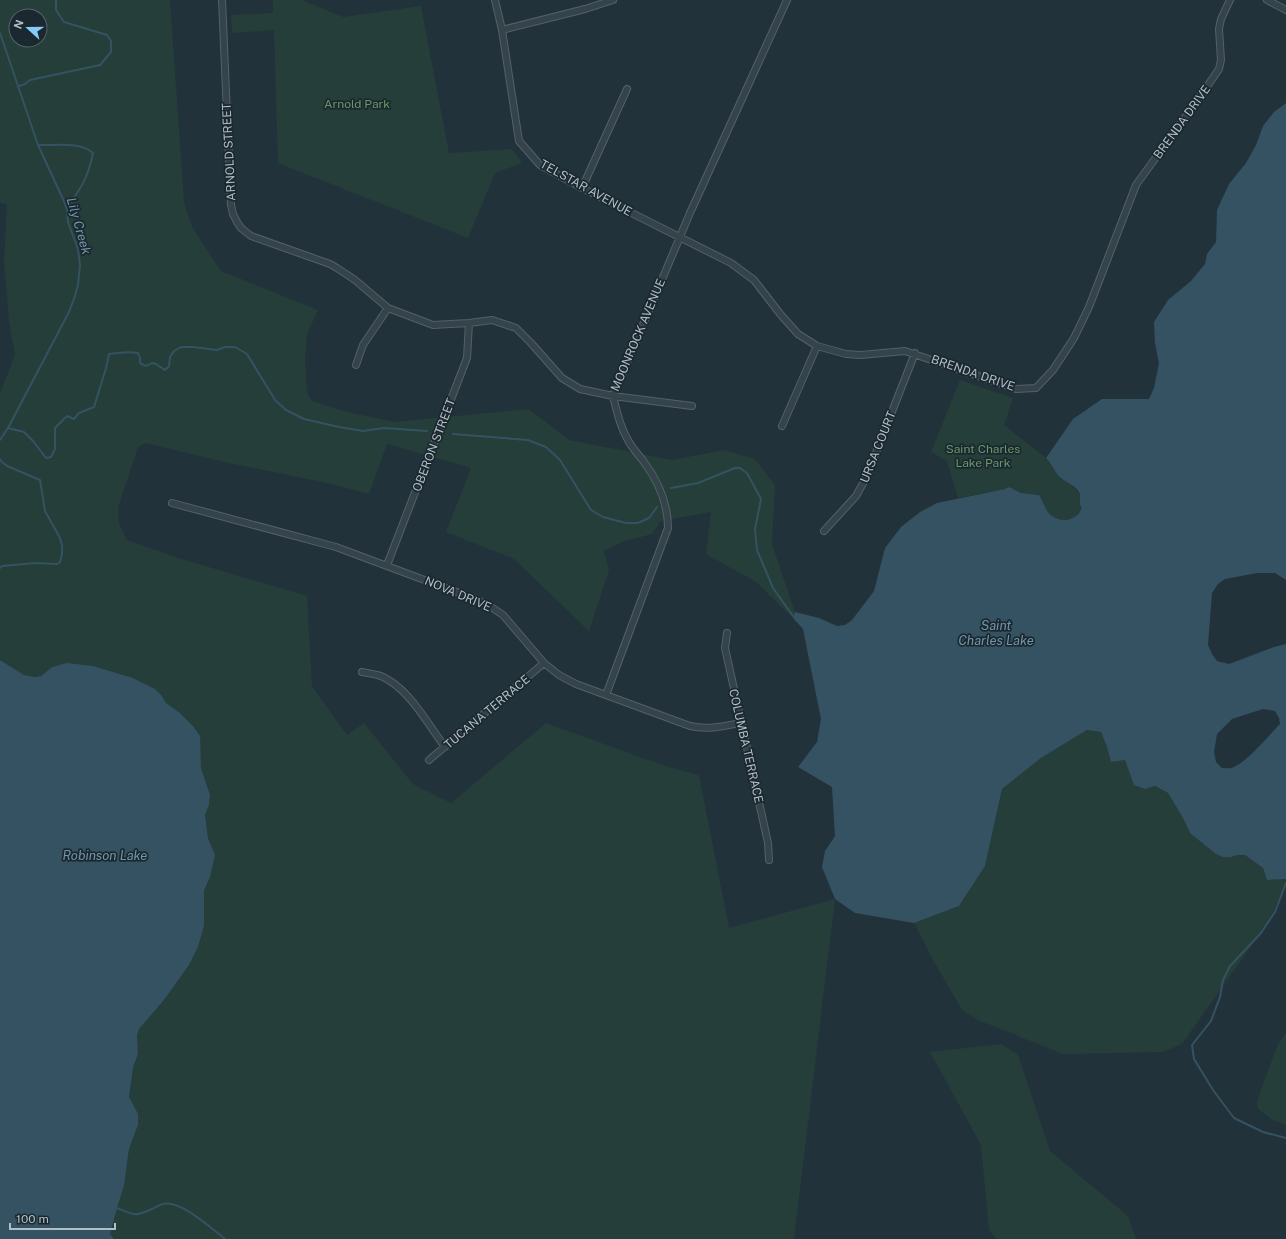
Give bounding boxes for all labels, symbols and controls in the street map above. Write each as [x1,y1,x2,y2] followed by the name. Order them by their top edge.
[8,8,48,48] north arrow
[12,18,26,31] text: N
[1151,82,1213,162] street label: BRENDA DRIVE
[324,97,390,111] park label: Arnold Park
[219,103,239,201] street label: ARNOLD STREET
[538,157,634,219] street label: TELSTAR AVENUE
[64,196,94,256] water label: Lily Creek
[608,277,668,393] street label: MOONROCK AVENUE
[929,352,1017,394] street label: BRENDA DRIVE
[410,396,458,494] street label: OBERON STREET
[857,409,899,485] street label: URSA COURT
[946,442,1020,470] park label: Saint Charles Lake Park
[423,574,493,614] street label: NOVA DRIVE
[958,618,1034,648] water label: Saint Charles Lake
[441,672,533,752] street label: TUCANA TERRACE
[726,687,766,805] street label: COLUMBA TERRACE
[63,848,147,863] water label: Robinson Lake
[10,1205,115,1231] scale bar
[16,1212,49,1226] text: 100 m

